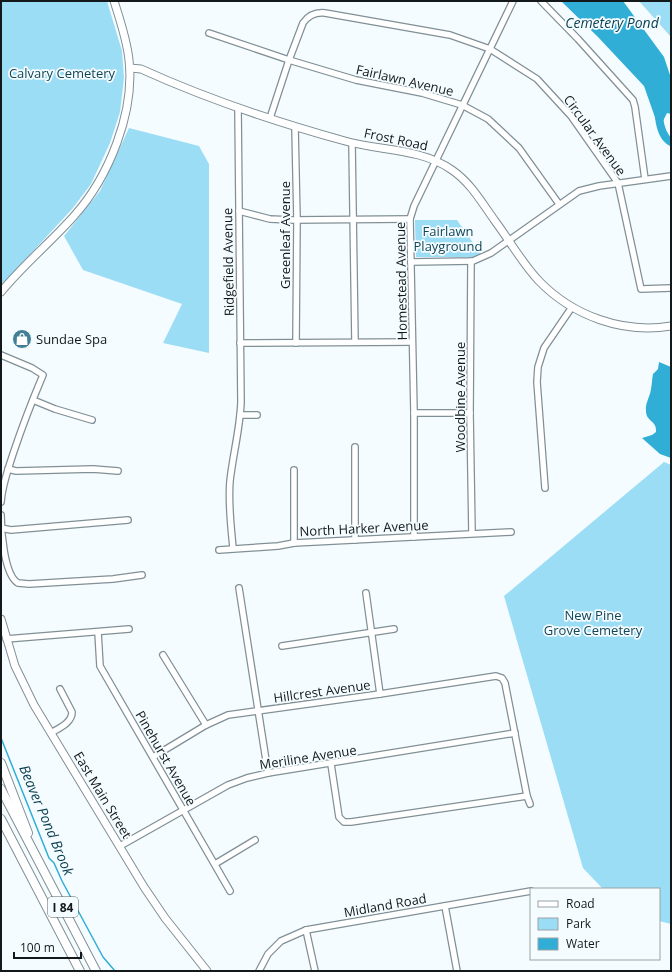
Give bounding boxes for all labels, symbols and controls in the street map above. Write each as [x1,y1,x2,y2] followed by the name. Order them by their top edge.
[565,13,660,32] water label: Cemetery Pond
[354,60,456,100] street label: Fairlawn Avenue
[9,64,116,82] park label: Calvary Cemetery
[560,91,630,179] street label: Circular Avenue
[362,123,430,155] street label: Frost Road
[276,181,294,289] street label: Greenleaf Avenue
[218,208,238,316] street label: Ridgefield Avenue
[391,222,411,340] street label: Homestead Avenue
[414,222,482,255] park label: Fairlawn Playground
[11,328,33,350] shop icon: Sundae Spa
[36,330,107,348] place label: Sundae Spa
[451,342,469,452] street label: Woodbine Avenue
[299,516,429,540] street label: North Harker Avenue
[544,606,643,639] park label: New Pine Grove Cemetery
[272,675,372,707] street label: Hillcrest Avenue
[131,707,201,809] street label: Pinehurst Avenue
[258,740,358,774] street label: Meriline Avenue
[70,748,136,842] street label: East Main Street
[15,762,79,879] water label: Beaver Pond Brook
[530,888,660,960] legend
[342,889,428,921] street label: Midland Road
[566,895,595,912] text: Road
[48,897,78,917] road number: I 84
[566,915,592,932] text: Park
[14,934,81,960] scale bar
[566,935,600,952] text: Water
[20,939,55,956] text: 100 m

